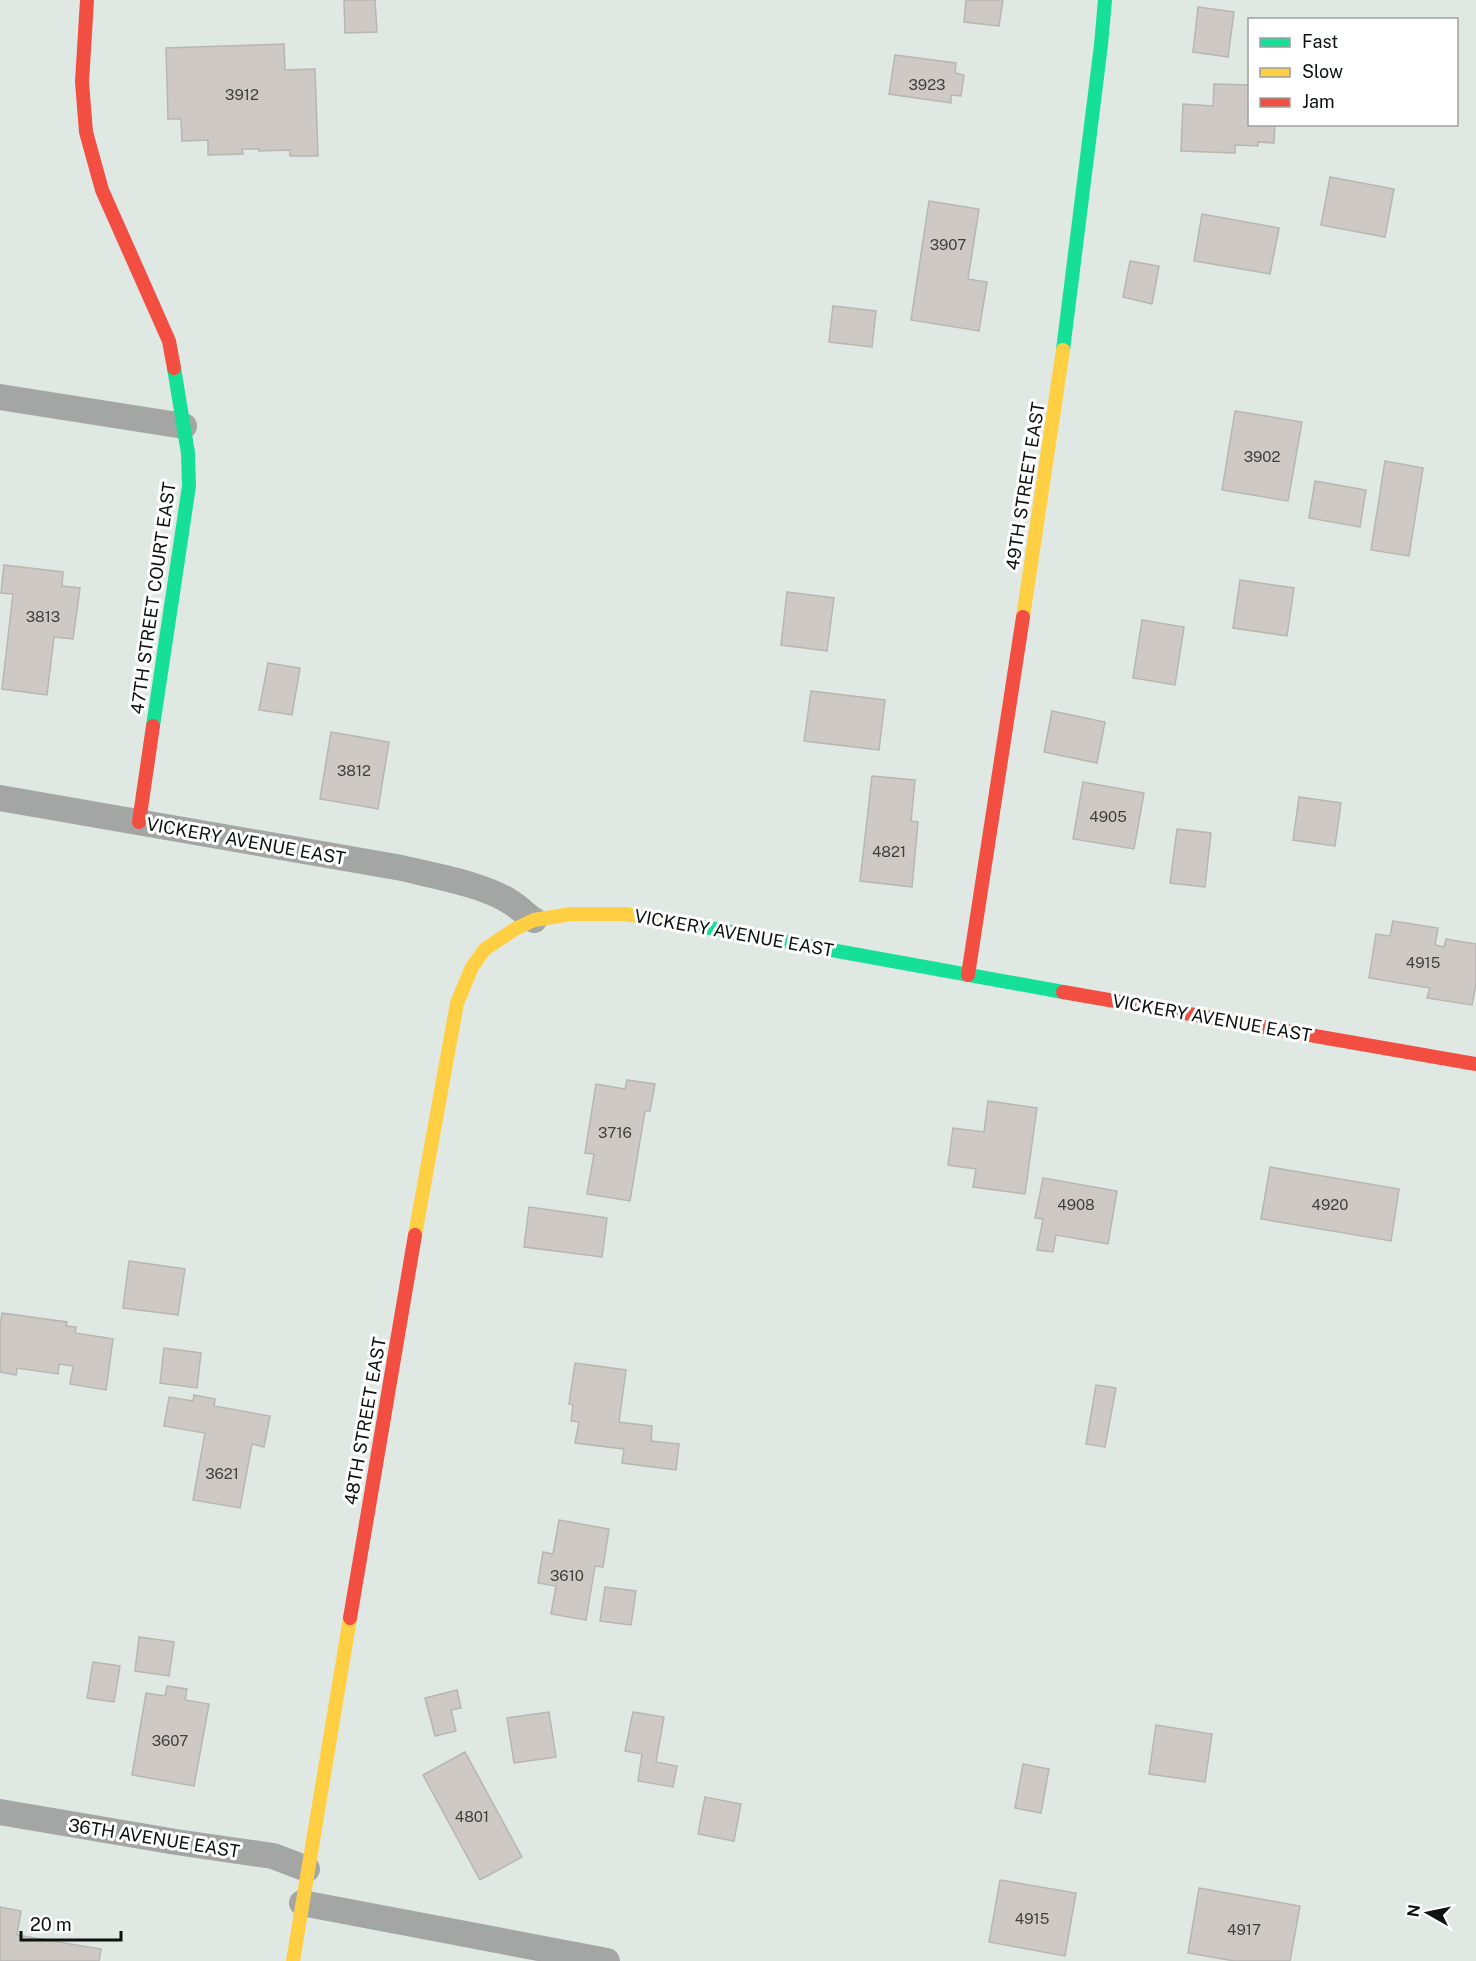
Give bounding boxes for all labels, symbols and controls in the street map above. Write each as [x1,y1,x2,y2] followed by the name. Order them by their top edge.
[1248,18,1458,126] legend
[1302,31,1338,52] text: Fast
[1302,61,1343,82] text: Slow
[908,76,946,93] house number: 3923
[225,86,259,103] house number: 3912
[1302,91,1335,112] text: Jam
[930,236,966,253] house number: 3907
[1001,400,1049,572] street label: 49TH STREET EAST
[1244,448,1280,465] house number: 3902
[126,480,180,716] street label: 47TH STREET COURT EAST
[26,608,60,625] house number: 3813
[337,762,371,779] house number: 3812
[1089,808,1127,825] house number: 4905
[145,813,348,869] street label: VICKERY AVENUE EAST
[872,843,906,860] house number: 4821
[633,905,836,961] street label: VICKERY AVENUE EAST
[1406,954,1440,971] house number: 4915
[1111,990,1314,1046] street label: VICKERY AVENUE EAST
[598,1124,632,1141] house number: 3716
[1057,1196,1095,1213] house number: 4908
[1312,1196,1348,1213] house number: 4920
[340,1335,390,1507] street label: 48TH STREET EAST
[205,1465,239,1482] house number: 3621
[550,1567,584,1584] house number: 3610
[152,1732,188,1749] house number: 3607
[455,1808,489,1825] house number: 4801
[67,1814,241,1862] street label: 36TH AVENUE EAST
[1398,1883,1458,1943] north arrow
[1403,1903,1424,1918] text: N
[21,1904,122,1942] scale bar
[1015,1910,1049,1927] house number: 4915
[30,1914,72,1935] text: 20 m
[1227,1921,1261,1938] house number: 4917

